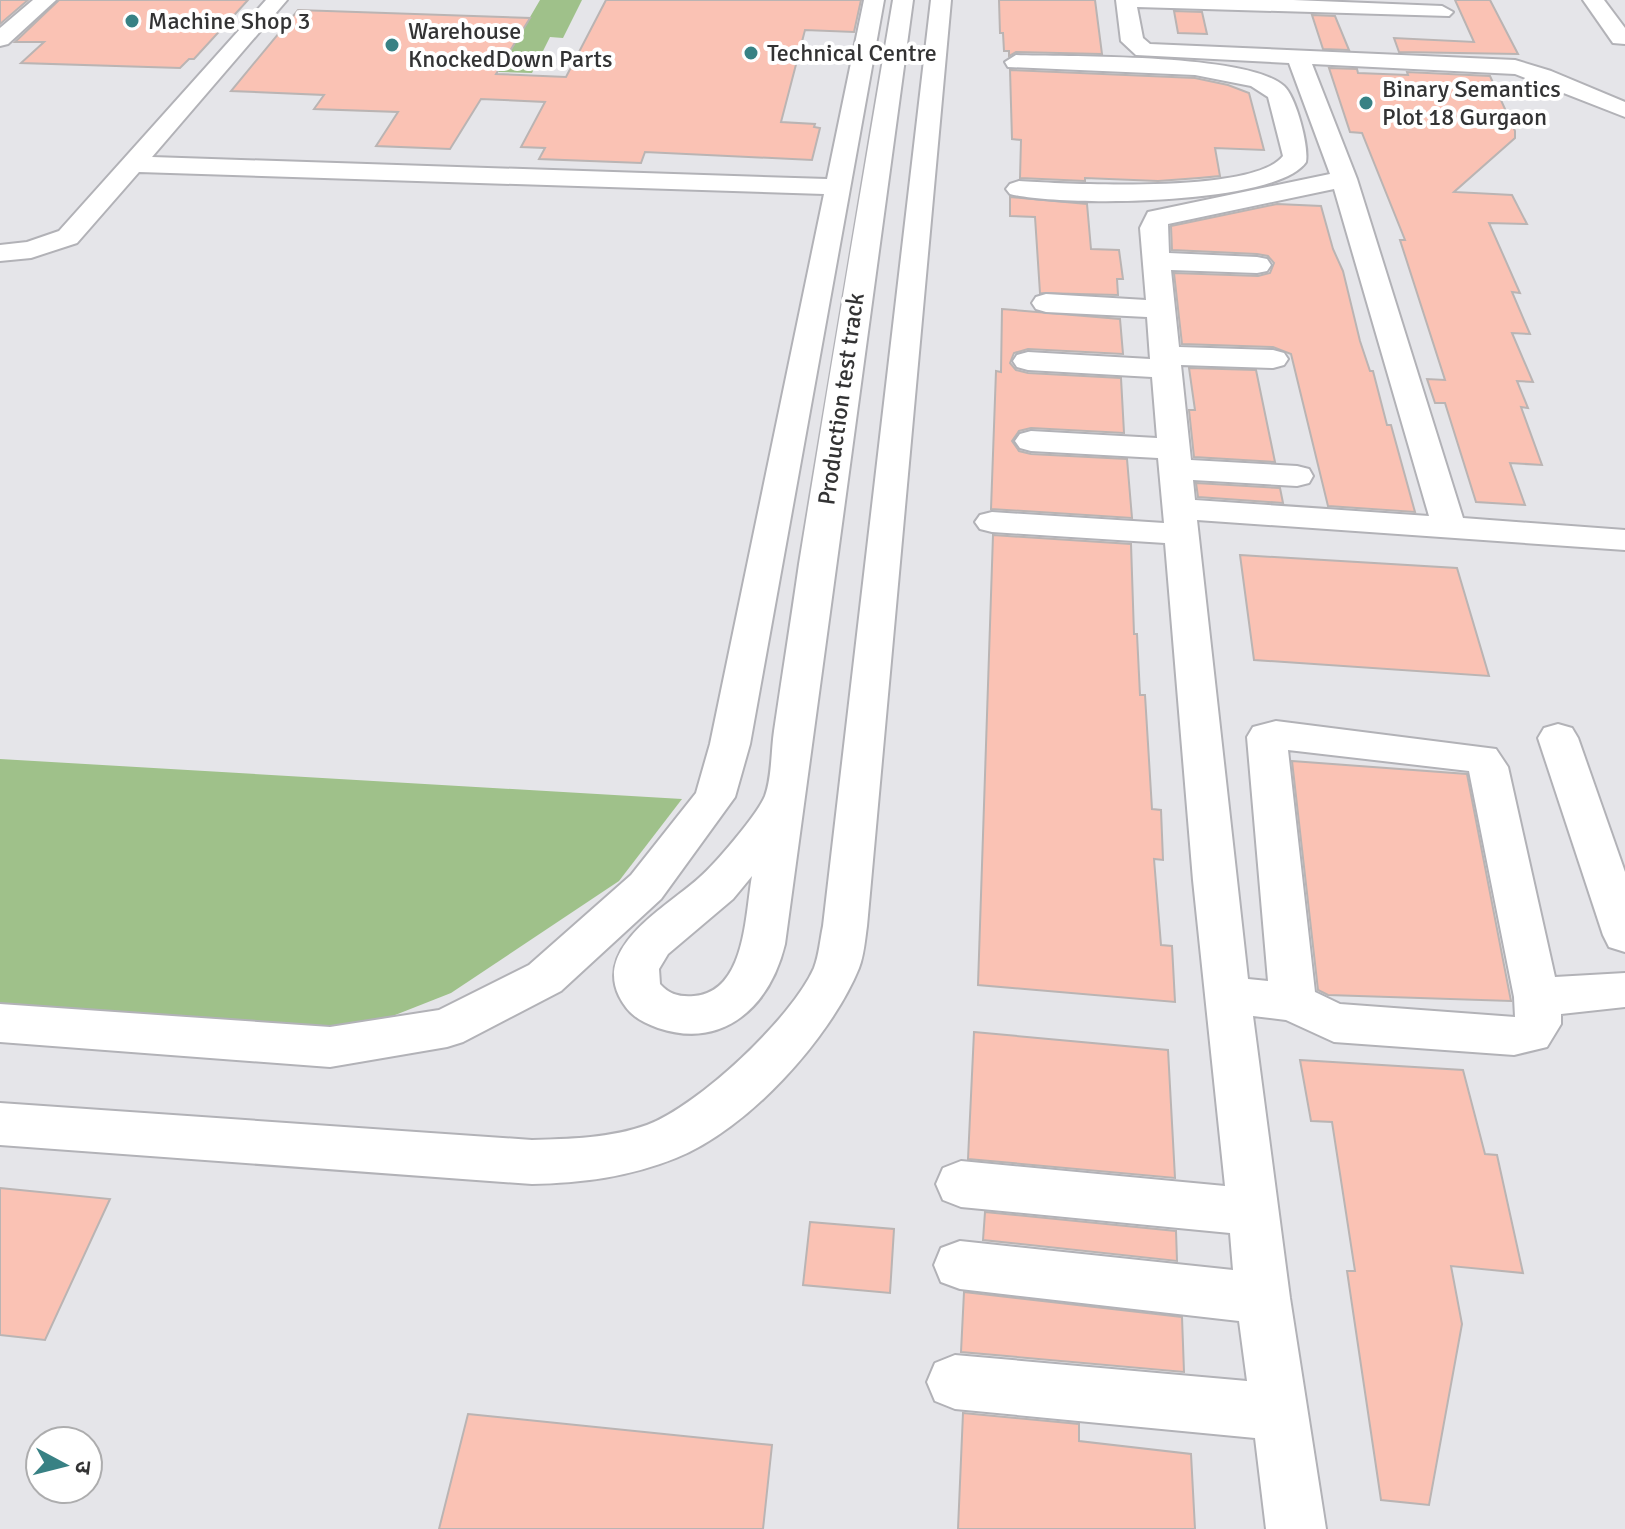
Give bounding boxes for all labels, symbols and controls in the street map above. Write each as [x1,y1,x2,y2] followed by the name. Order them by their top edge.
[148,6,311,36] place label: Machine Shop 3
[123,12,141,30] marker: Machine Shop 3
[408,16,612,74] place label: Warehouse KnockedDown Parts
[383,36,401,54] marker: Warehouse KnockedDown Parts
[767,38,937,68] place label: Technical Centre
[742,44,760,62] marker: Technical Centre
[1382,74,1561,132] place label: Binary Semantics Plot 18 Gurgaon
[1357,94,1375,112] marker: Binary Semantics Plot 18 Gurgaon
[811,291,871,507] street label: Production test track
[24,1425,104,1505] north arrow
[69,1459,98,1477] text: उ

